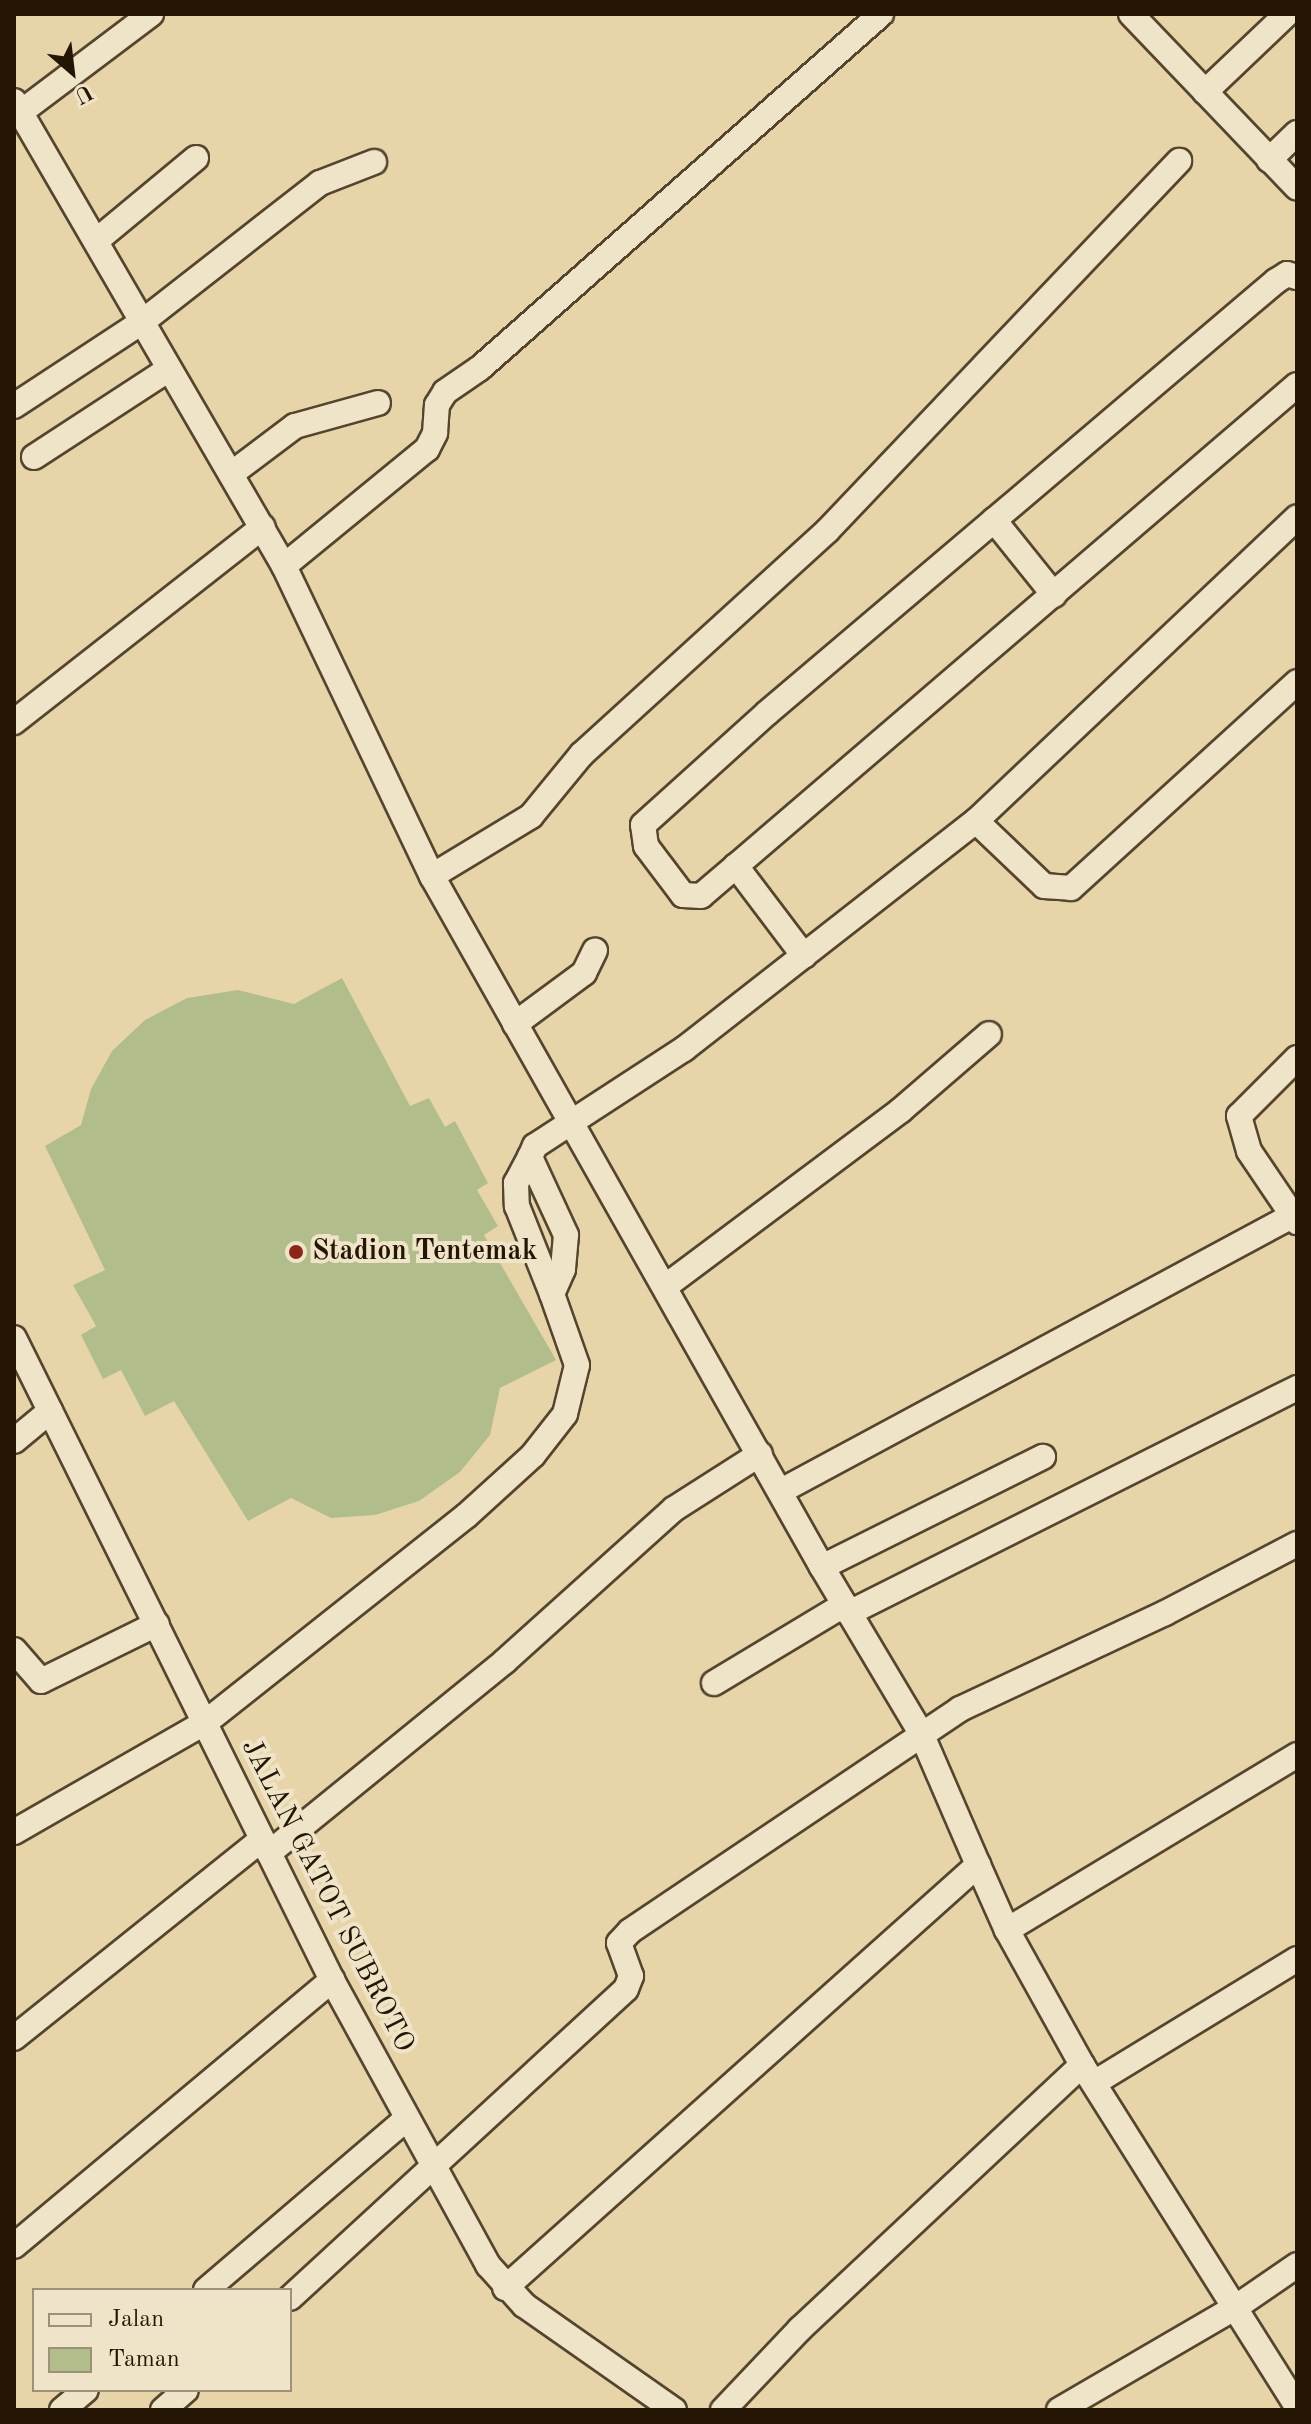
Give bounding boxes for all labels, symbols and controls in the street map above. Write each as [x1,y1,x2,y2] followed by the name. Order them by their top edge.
[32,32,112,112] north arrow
[70,79,96,107] text: U
[312,1235,537,1269] place label: Stadion Tentemak
[287,1243,305,1261] marker: Stadion Tentemak
[233,1734,421,2058] street label: JALAN GATOT SUBROTO
[32,2288,292,2392] legend
[108,2308,164,2332] text: Jalan
[108,2348,180,2372] text: Taman

